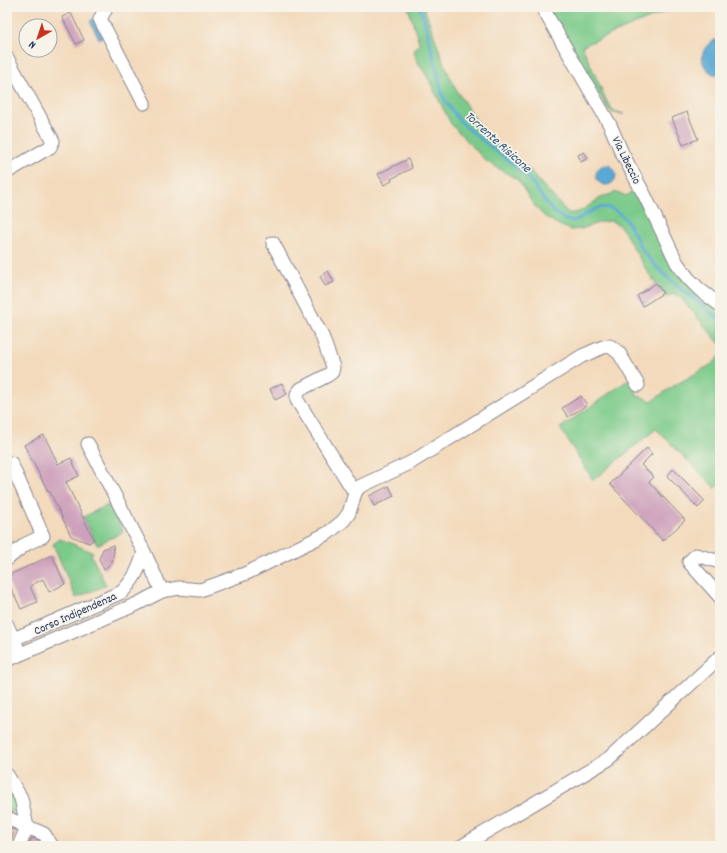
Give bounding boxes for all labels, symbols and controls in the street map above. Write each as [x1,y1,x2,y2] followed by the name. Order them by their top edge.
[18,18,58,58] north arrow
[25,36,40,52] text: N
[460,108,536,179] water label: Torrente Risicone
[607,134,644,187] street label: Via Libeccio
[32,588,120,640] street label: Corso Indipendenza

